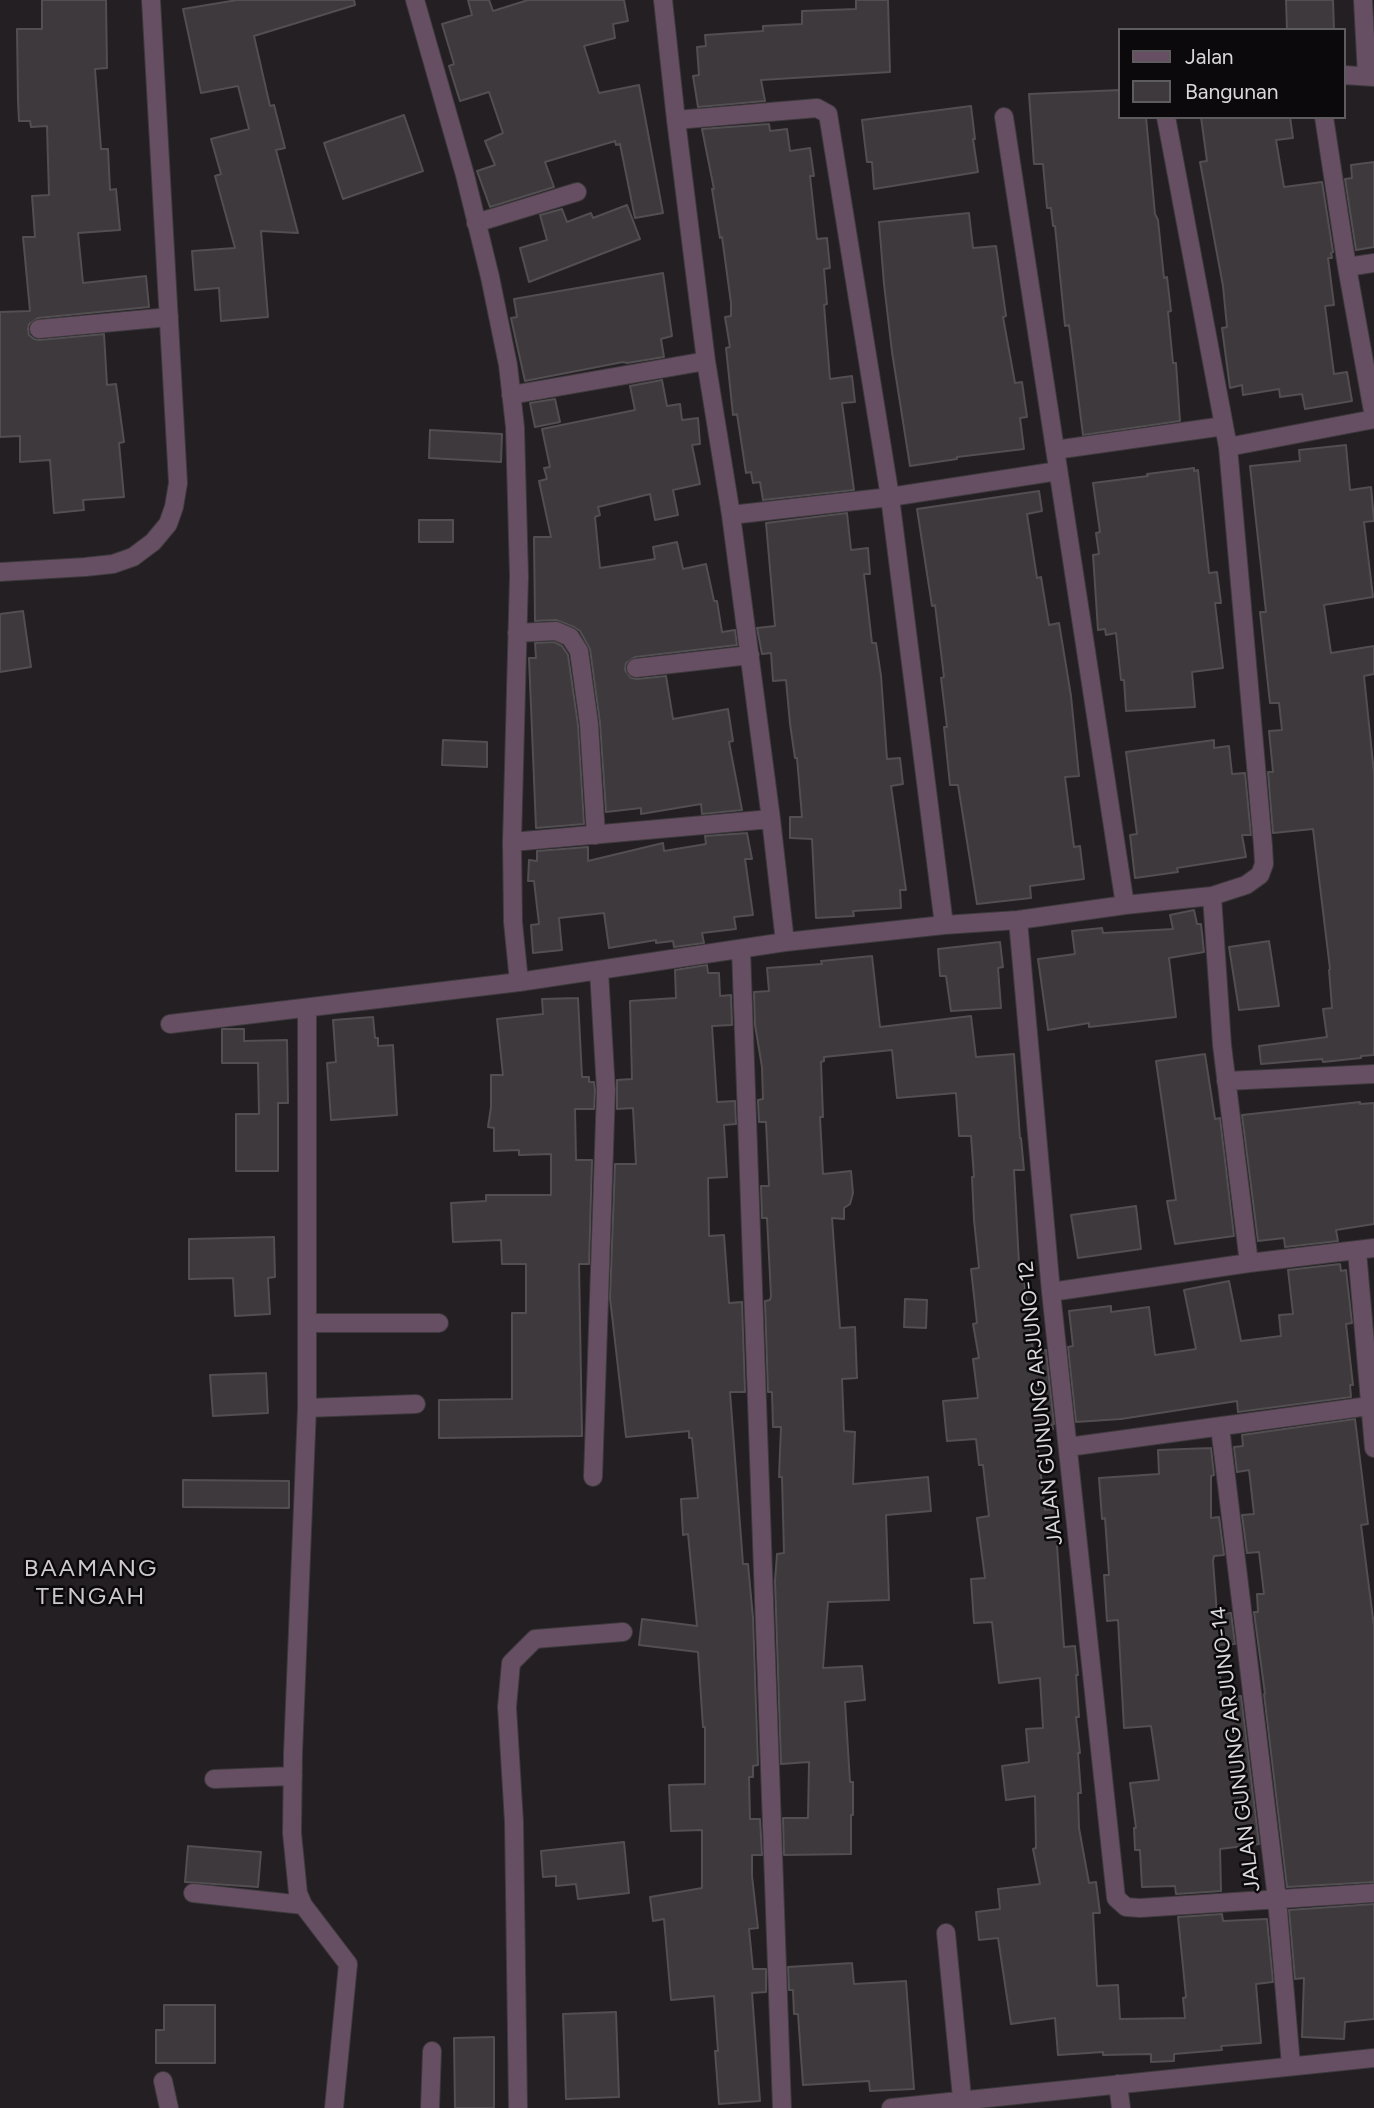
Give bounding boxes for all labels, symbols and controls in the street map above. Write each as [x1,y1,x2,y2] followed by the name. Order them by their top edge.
[1118,28,1346,119] legend
[1185,44,1234,69] text: Jalan
[1185,79,1278,104] text: Bangunan
[1014,1260,1068,1546] street label: JALAN GUNUNG ARJUNO-12
[25,1555,157,1611] district label: BAAMANG TENGAH
[1206,1605,1266,1893] street label: JALAN GUNUNG ARJUNO-14

